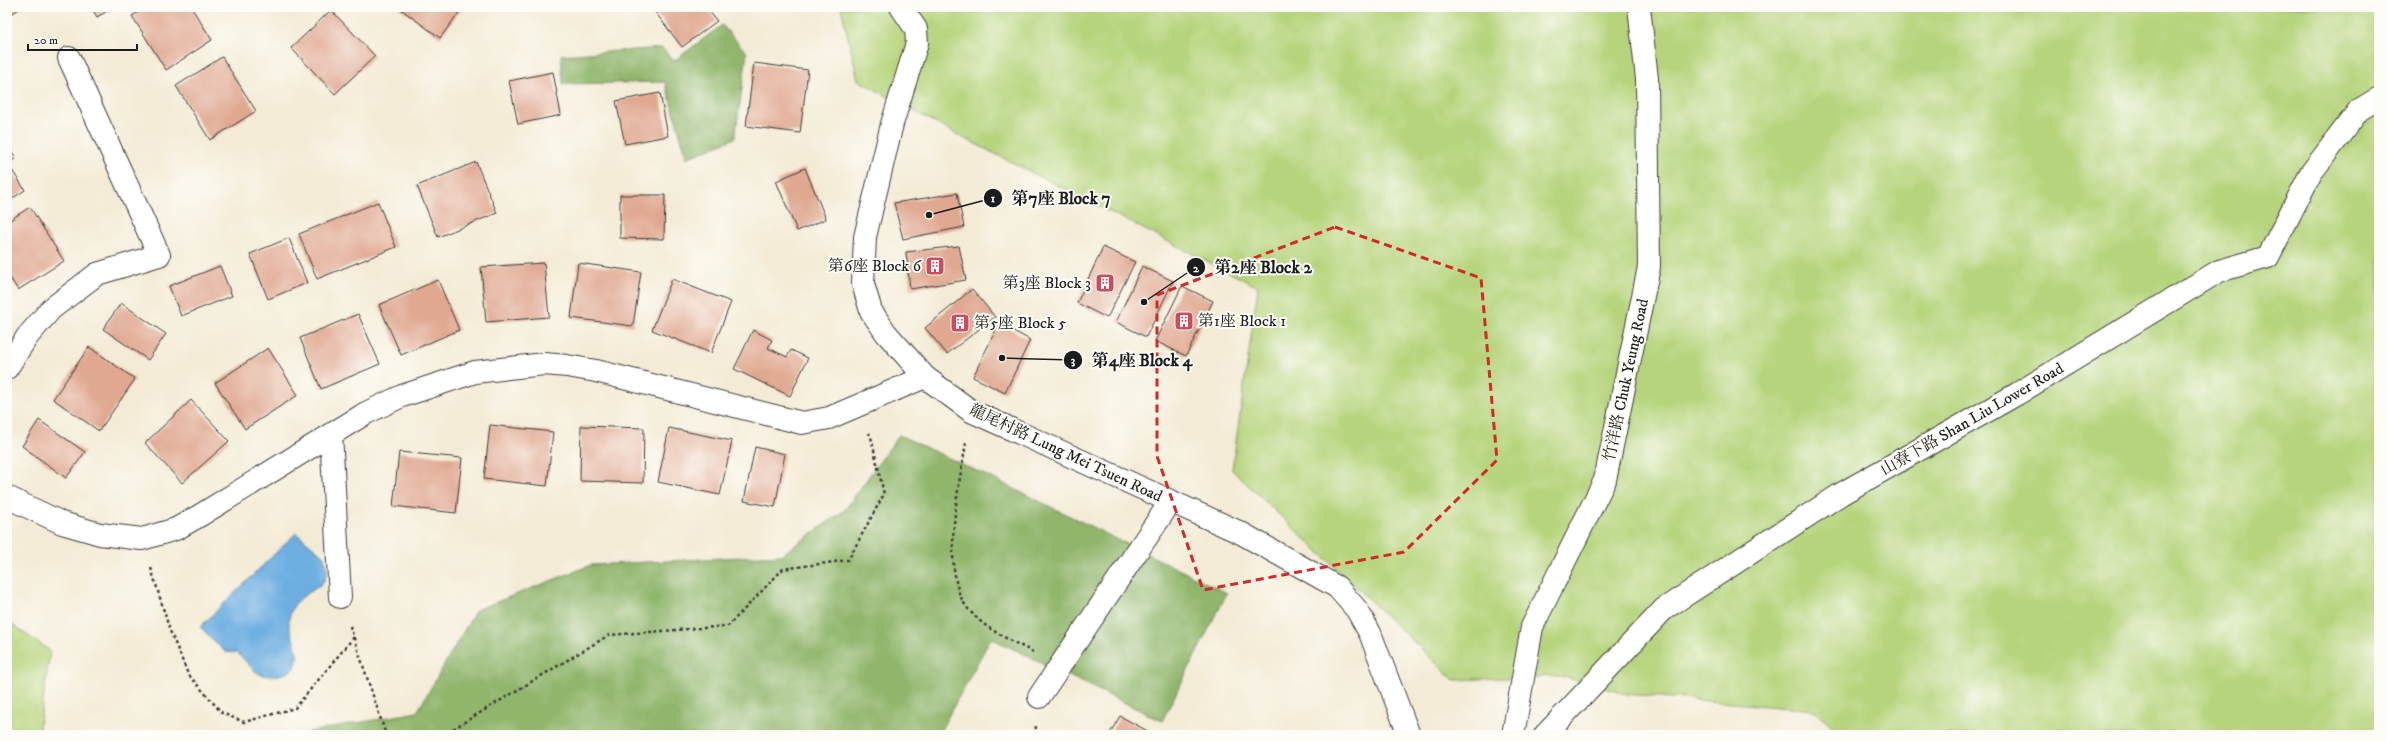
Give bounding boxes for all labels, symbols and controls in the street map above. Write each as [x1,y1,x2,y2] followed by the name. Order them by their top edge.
[28,26,137,52] scale bar
[34,33,58,48] text: 20 m
[983,183,1118,212] callout: 第7座 Block 7
[1012,188,1111,210] text: 第7座 Block 7
[991,191,996,206] text: 1
[1186,253,1320,282] callout: 第2座 Block 2
[924,255,946,277] building icon: 第6座 Block 6
[828,256,922,276] place label: 第6座 Block 6
[1214,257,1313,279] text: 第2座 Block 2
[1193,261,1200,276] text: 2
[1094,272,1116,294] building icon: 第3座 Block 3
[1003,273,1091,293] place label: 第3座 Block 3
[1599,297,1653,463] street label: 竹洋路 Chuk Yeung Road
[1173,310,1195,332] building icon: 第1座 Block 1
[1198,311,1286,331] place label: 第1座 Block 1
[949,312,971,334] building icon: 第5座 Block 5
[974,313,1066,333] place label: 第5座 Block 5
[1063,345,1200,374] callout: 第4座 Block 4
[1092,350,1194,372] text: 第4座 Block 4
[1071,353,1076,368] text: 3
[1877,358,2067,480] street label: 山寮下路 Shan Liu Lower Road
[966,400,1166,506] street label: 龍尾村路 Lung Mei Tsuen Road

